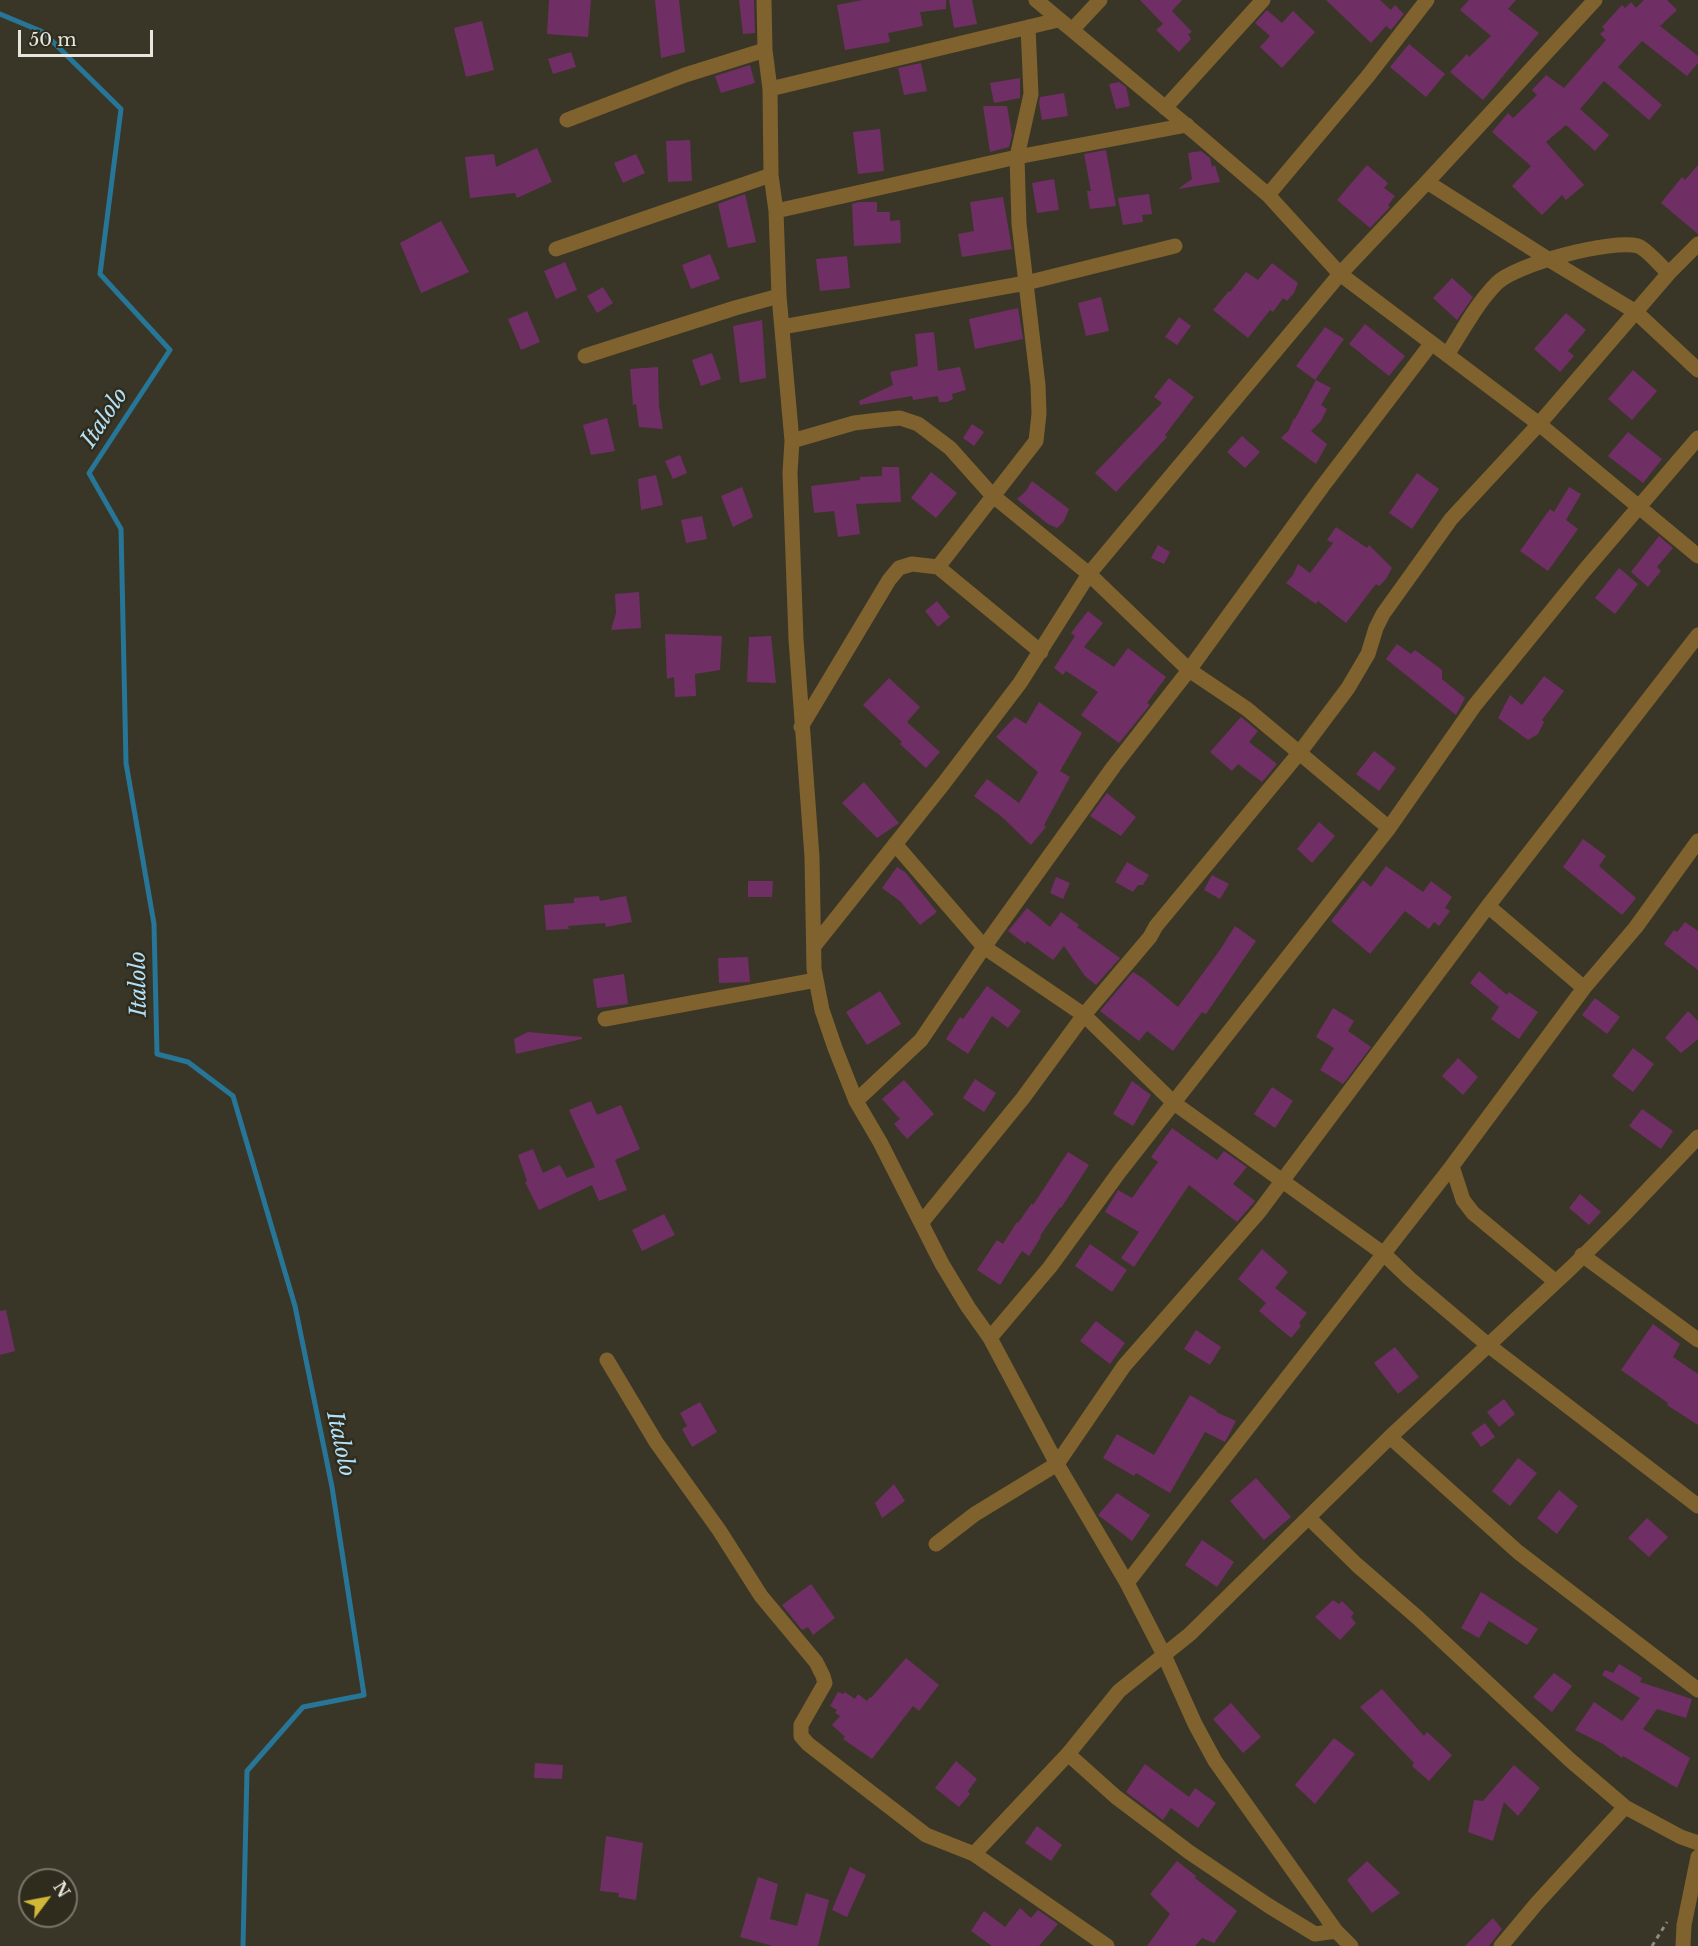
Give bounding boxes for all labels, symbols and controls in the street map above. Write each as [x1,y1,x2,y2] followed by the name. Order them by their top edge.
[21,18,156,56] scale bar
[29,29,77,51] text: 50 m
[76,383,134,453] water label: Italolo
[125,951,153,1017] water label: Italolo
[320,1409,360,1479] water label: Italolo
[18,1868,78,1928] north arrow
[49,1878,74,1901] text: N

